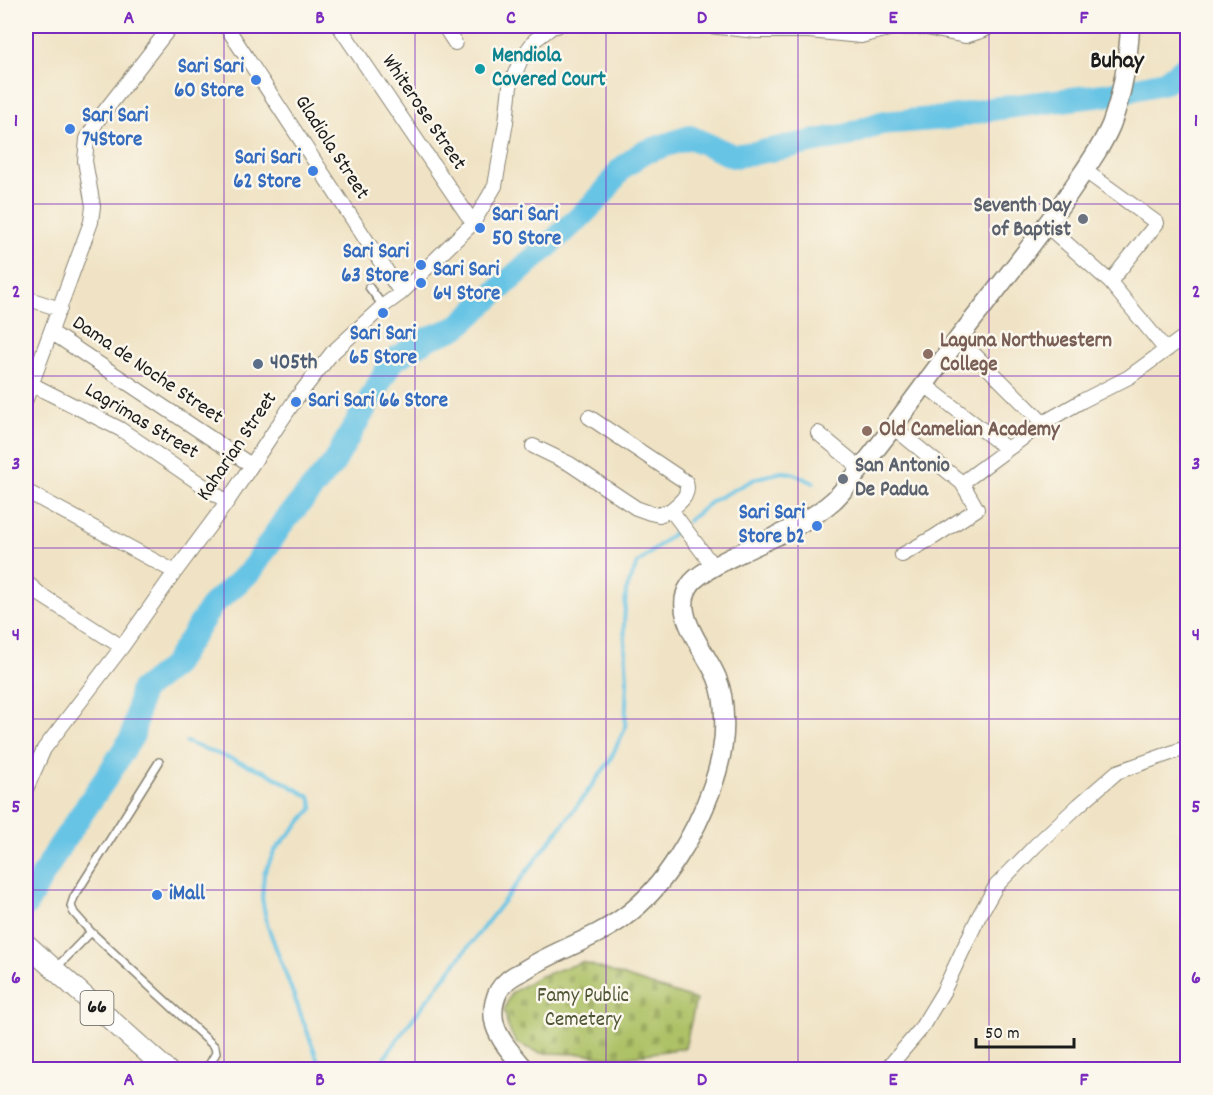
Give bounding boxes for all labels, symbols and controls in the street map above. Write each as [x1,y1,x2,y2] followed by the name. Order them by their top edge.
[124,5,135,33] text: A
[315,5,325,33] text: B
[506,5,516,33] text: C
[697,5,708,33] text: D
[888,5,898,33] text: E
[1080,5,1090,33] text: F
[492,42,606,96] place label: Mendiola Covered Court
[1090,45,1145,79] district label: Buhay
[373,49,473,177] street label: Whiterose Street
[174,53,244,107] place label: Sari Sari 60 Store
[473,62,487,76] marker: Mendiola Covered Court
[249,73,263,87] marker: Sari Sari 60 Store
[286,90,376,206] street label: Gladiola Street
[82,102,148,156] place label: Sari Sari 74Store
[14,108,18,136] text: 1
[1194,108,1198,136] text: 1
[63,122,77,136] marker: Sari Sari 74Store
[233,144,301,198] place label: Sari Sari 62 Store
[306,164,320,178] marker: Sari Sari 62 Store
[973,192,1072,246] place label: Seventh Day of Baptist
[492,201,561,255] place label: Sari Sari 50 Store
[1076,212,1090,226] marker: Seventh Day of Baptist
[473,221,487,235] marker: Sari Sari 50 Store
[341,238,409,292] place label: Sari Sari 63 Store
[433,256,500,310] place label: Sari Sari 64 Store
[414,258,428,272] marker: Sari Sari 63 Store
[414,276,428,290] marker: Sari Sari 64 Store
[12,279,20,307] text: 2
[1192,279,1200,307] text: 2
[376,306,390,320] marker: Sari Sari 65 Store
[65,309,229,433] street label: Dama de Noche Street
[349,320,417,374] place label: Sari Sari 65 Store
[940,327,1112,381] place label: Laguna Northwestern College
[921,347,935,361] marker: Laguna Northwestern College
[270,349,318,379] place label: 405th
[251,357,265,371] marker: 405th
[78,376,204,468] street label: Lagrimas Street
[190,386,286,508] street label: Kaharian Street
[308,387,448,417] place label: Sari Sari 66 Store
[289,395,303,409] marker: Sari Sari 66 Store
[879,416,1061,446] place label: Old Camelian Academy
[860,424,874,438] marker: Old Camelian Academy
[12,451,20,479] text: 3
[1192,451,1200,479] text: 3
[855,452,950,506] place label: San Antonio De Padua
[836,472,850,486] marker: San Antonio De Padua
[739,499,805,553] place label: Sari Sari Store b2
[810,519,824,533] marker: Sari Sari Store b2
[12,622,20,650] text: 4
[1192,622,1200,650] text: 4
[11,794,21,822] text: 5
[1191,794,1201,822] text: 5
[169,880,206,910] place label: iMall
[150,888,164,902] marker: iMall
[11,965,21,993] text: 6
[1191,965,1201,993] text: 6
[537,982,629,1036] park label: Famy Public Cemetery
[80,991,114,1025] road number: 66
[976,1011,1074,1049] scale bar
[985,1022,1020,1047] text: 50 m
[124,1067,135,1095] text: A
[315,1067,325,1095] text: B
[506,1067,516,1095] text: C
[697,1067,708,1095] text: D
[888,1067,898,1095] text: E
[1080,1067,1090,1095] text: F

